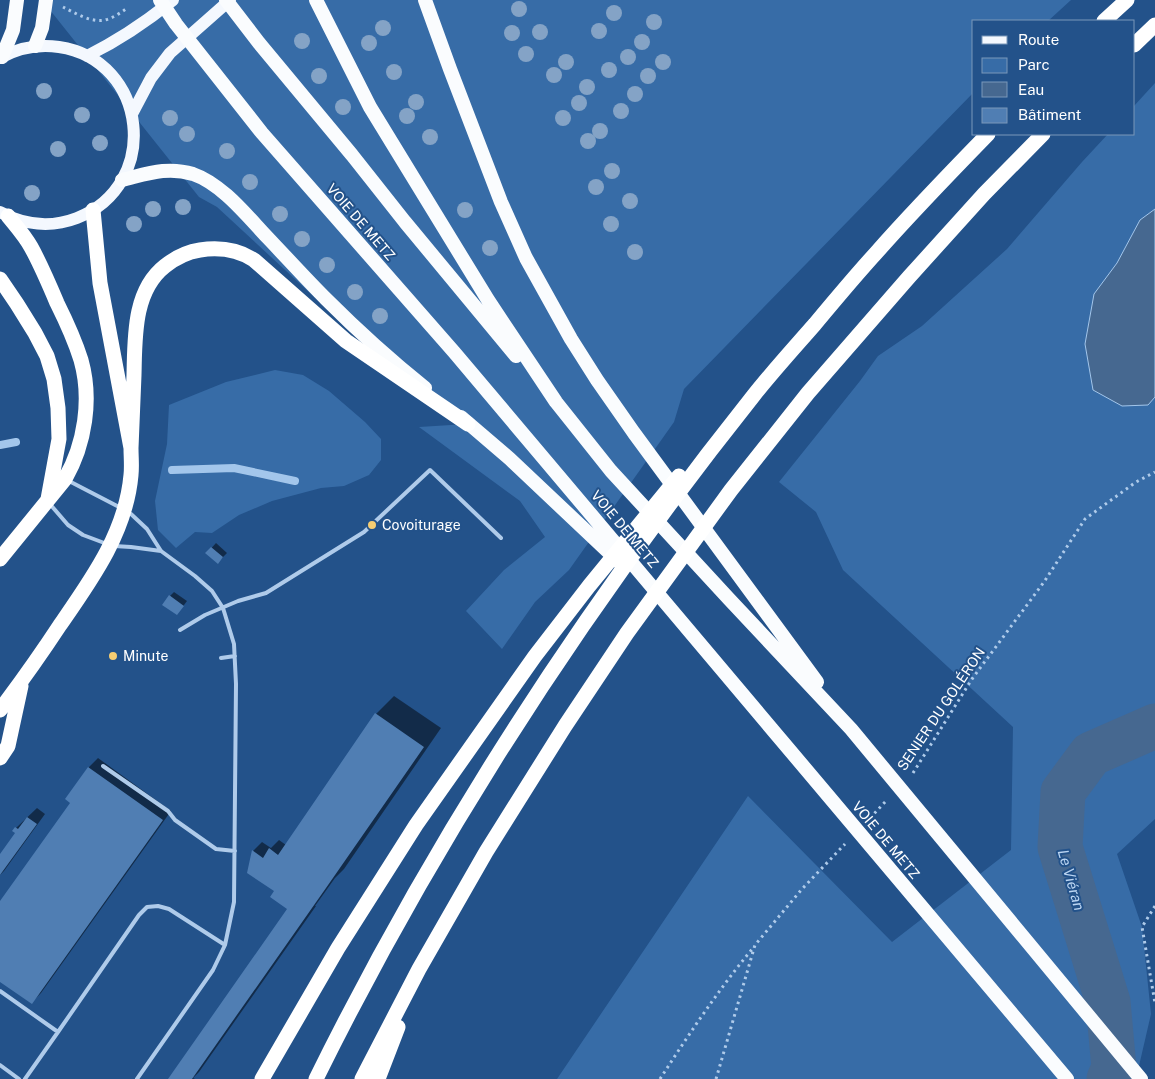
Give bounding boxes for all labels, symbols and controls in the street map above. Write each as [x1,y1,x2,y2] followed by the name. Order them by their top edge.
[972,20,1135,135] legend
[1018,31,1059,48] text: Route
[1018,56,1050,73] text: Parc
[1018,81,1044,98] text: Eau
[1018,106,1081,123] text: Bâtiment
[323,181,399,264] street label: VOIE DE METZ
[588,487,662,571] street label: VOIE DE METZ
[382,517,461,533] place label: Covoiturage
[366,519,378,531] marker: Covoiturage
[893,644,988,773] street label: SENIER DU GOLÉRON
[123,648,168,664] place label: Minute
[107,650,119,662] marker: Minute
[849,798,923,882] street label: VOIE DE METZ
[1055,847,1088,912] water label: Le Viéran

